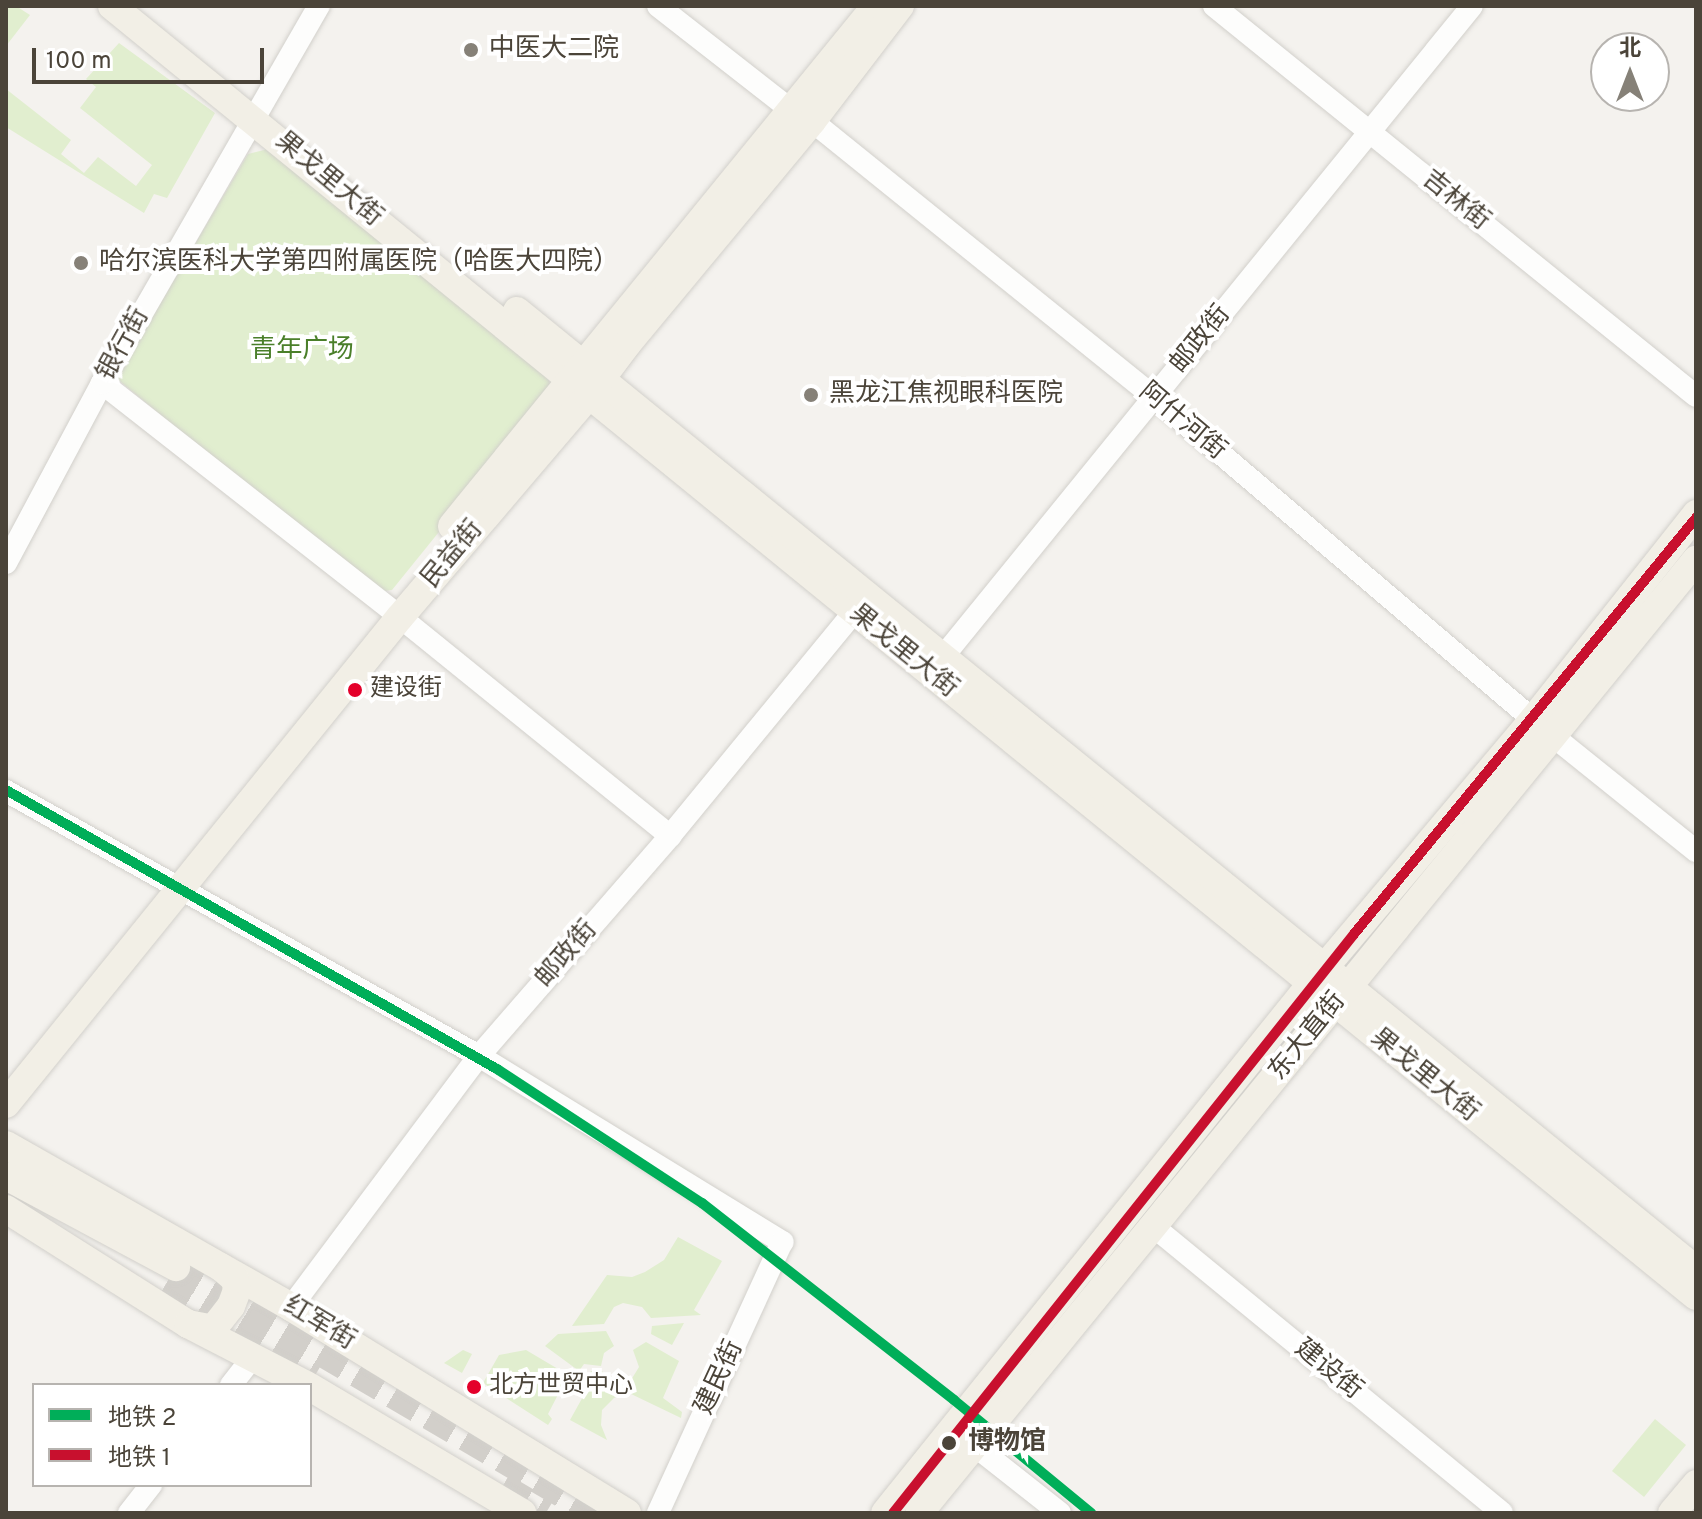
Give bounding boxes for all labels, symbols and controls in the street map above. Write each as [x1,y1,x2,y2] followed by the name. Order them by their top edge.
[36,32,268,82] scale bar
[1590,32,1670,112] north arrow
[489,34,619,66] place label: 中医大二院
[1619,36,1641,63] text: 北
[460,39,482,61] marker: 中医大二院
[46,47,112,77] text: 100 m
[268,126,388,234] street label: 果戈里大街
[1415,164,1495,238] street label: 吉林街
[99,247,619,279] place label: 哈尔滨医科大学第四附属医院（哈医大四院）
[70,252,92,274] marker: 哈尔滨医科大学第四附属医院（哈医大四院）
[1164,300,1238,380] street label: 邮政街
[91,303,157,387] street label: 银行街
[250,335,354,367] park label: 青年广场
[1132,377,1232,467] street label: 阿什河街
[829,379,1063,411] place label: 黑龙江焦视眼科医院
[800,384,822,406] marker: 黑龙江焦视眼科医院
[416,515,490,595] street label: 民益街
[843,599,963,705] street label: 果戈里大街
[370,676,442,704] place label: 建设街
[347,682,363,698] marker: 建设街
[530,915,604,995] street label: 邮政街
[1263,987,1353,1087] street label: 东大直街
[1364,1023,1484,1129] street label: 果戈里大街
[278,1291,360,1357] street label: 红军街
[1288,1333,1368,1407] street label: 建设街
[689,1336,751,1420] street label: 建民街
[489,1373,633,1401] place label: 北方世贸中心
[466,1379,482,1395] marker: 北方世贸中心
[32,1383,312,1487] legend
[108,1404,176,1434] text: 地铁 2
[968,1427,1046,1459] place label: 博物馆
[937,1431,961,1455] marker: 博物馆
[108,1444,171,1474] text: 地铁 1

